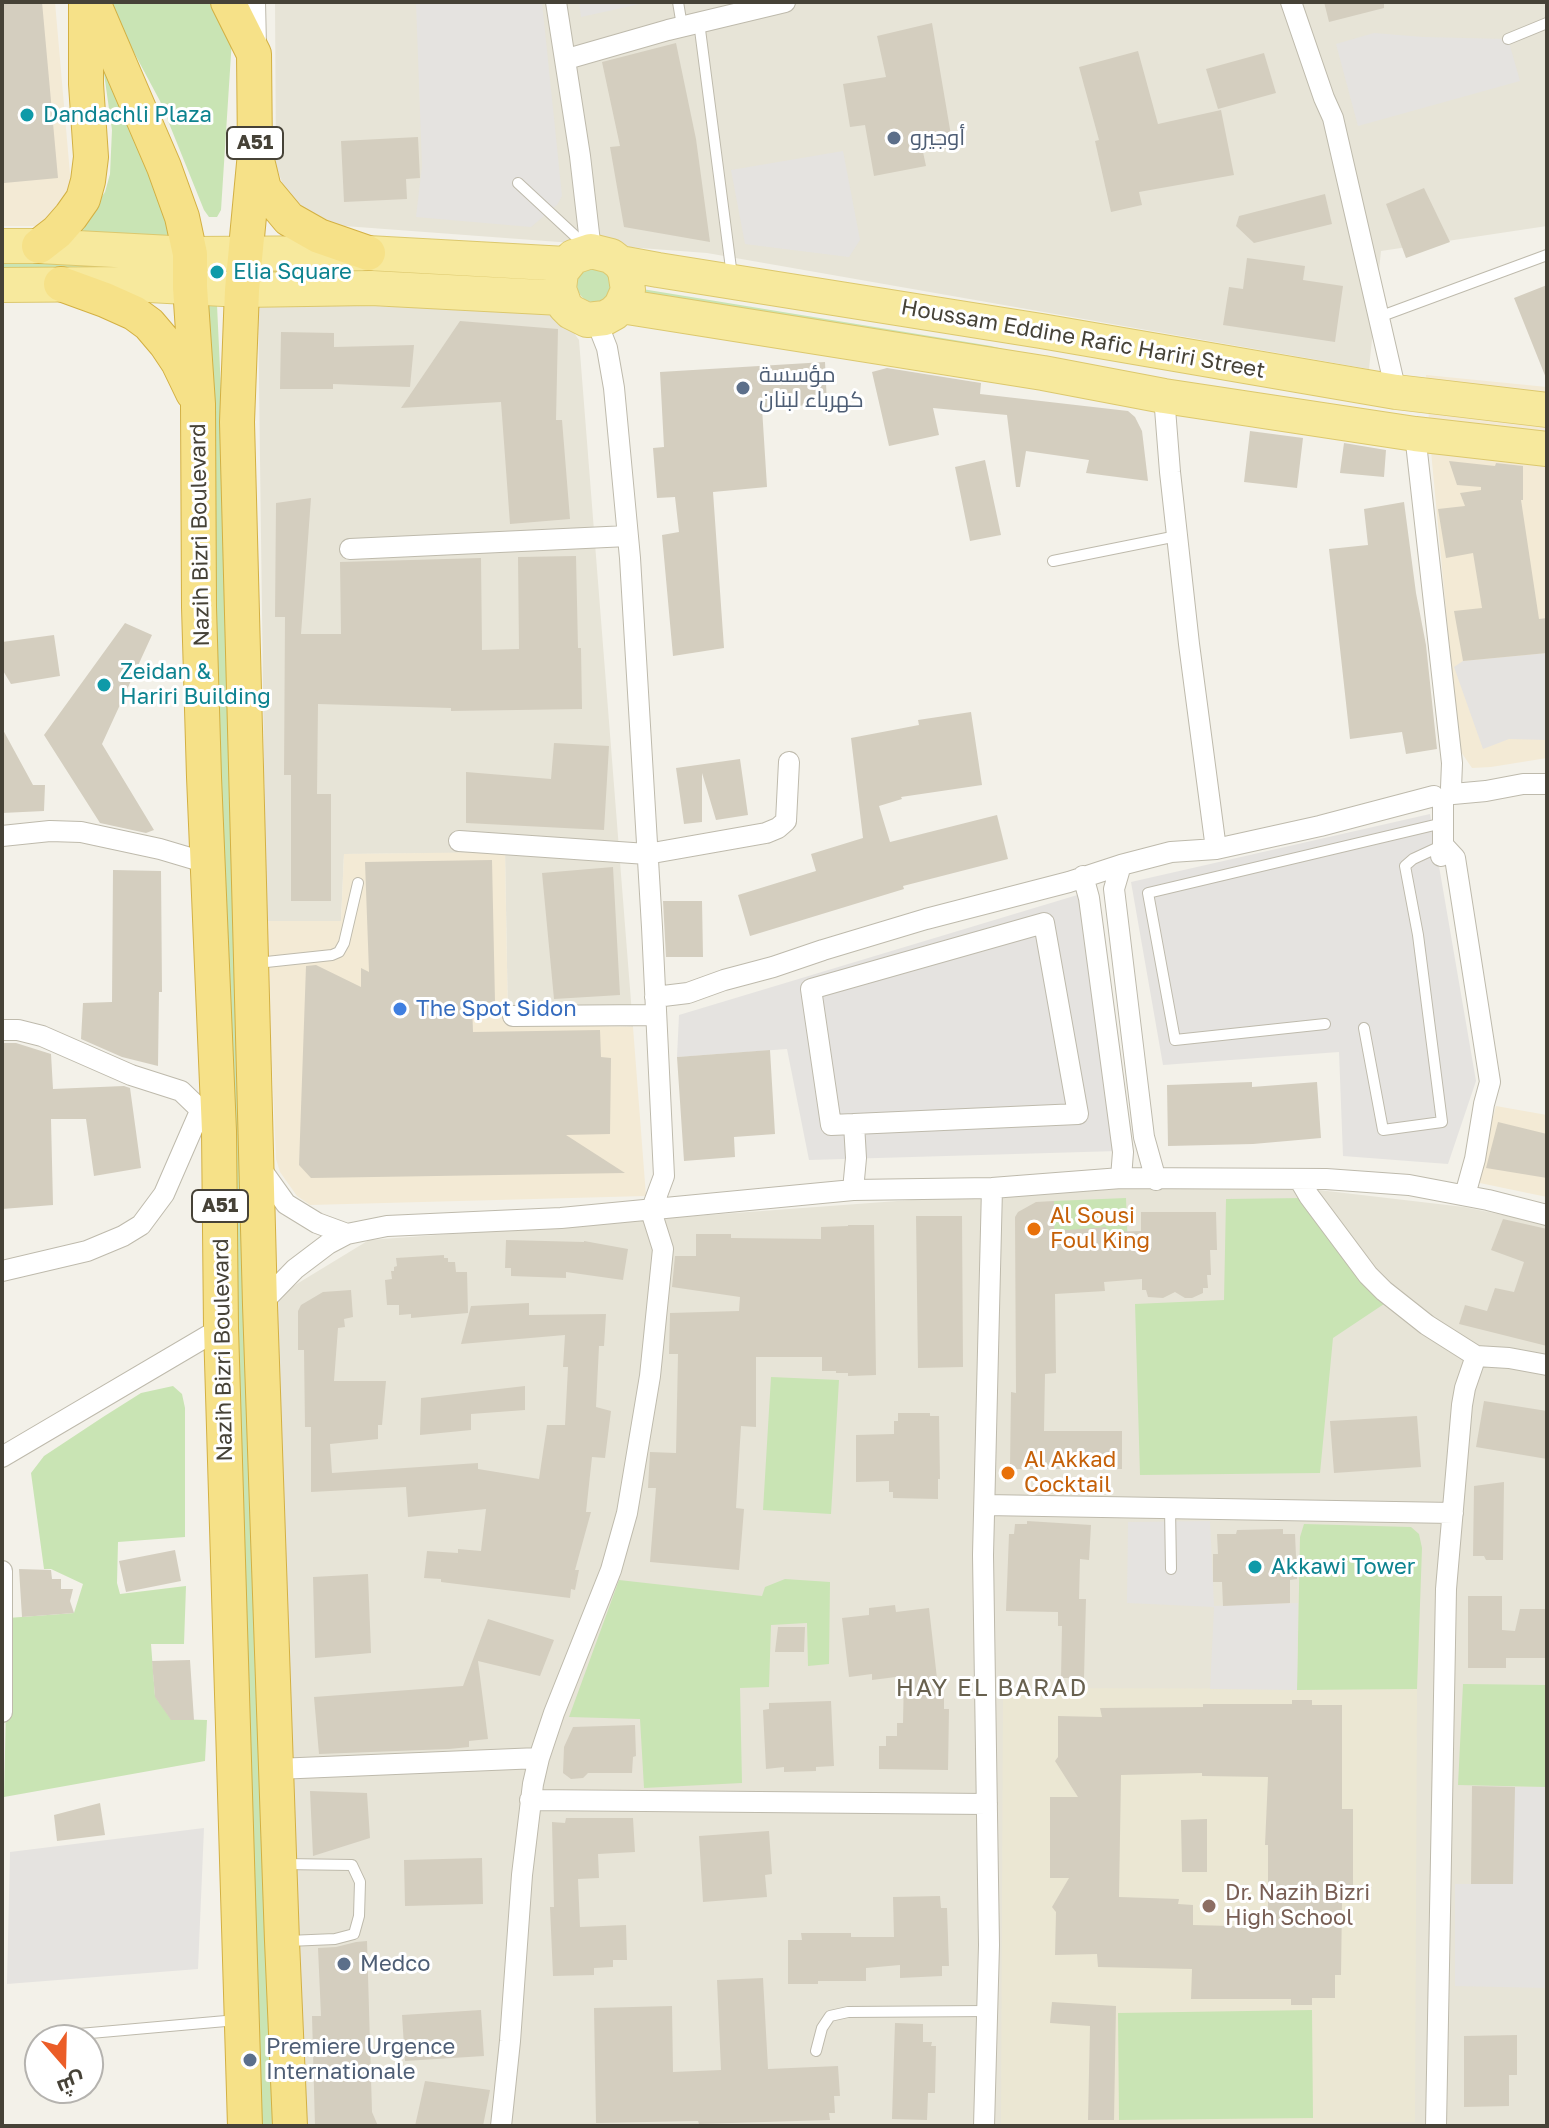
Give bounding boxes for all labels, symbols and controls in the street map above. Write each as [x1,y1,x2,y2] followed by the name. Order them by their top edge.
[43,102,212,128] place label: Dandachli Plaza
[18,106,36,124] marker: Dandachli Plaza
[910,125,965,151] place label: أوجيرو
[227,127,283,159] road number: A51
[885,129,903,147] marker: أوجيرو
[233,259,352,285] place label: Elia Square
[208,263,226,281] marker: Elia Square
[899,294,1267,384] street label: Houssam Eddine Rafic Hariri Street
[759,362,864,414] place label: مؤسسة كهرباء لبنان
[734,379,752,397] marker: مؤسسة كهرباء لبنان
[185,423,215,647] street label: Nazih Bizri Boulevard
[120,659,271,710] place label: Zeidan & Hariri Building
[95,676,113,694] marker: Zeidan & Hariri Building
[416,996,577,1022] place label: The Spot Sidon
[391,1000,409,1018] marker: The Spot Sidon
[192,1190,248,1222] road number: A51
[1050,1203,1150,1254] place label: Al Sousi Foul King
[1025,1220,1043,1238] marker: Al Sousi Foul King
[208,1238,238,1462] street label: Nazih Bizri Boulevard
[1024,1447,1116,1498] place label: Al Akkad Cocktail
[999,1464,1017,1482] marker: Al Akkad Cocktail
[1271,1554,1415,1580] place label: Akkawi Tower
[1246,1558,1264,1576] marker: Akkawi Tower
[896,1674,1088,1702] district label: HAY EL BARAD
[1225,1880,1370,1932] place label: Dr. Nazih Bizri High School
[1200,1897,1218,1915] marker: Dr. Nazih Bizri High School
[360,1951,430,1977] place label: Medco
[335,1955,353,1973] marker: Medco
[24,2024,104,2104] north arrow
[266,2034,455,2086] place label: Premiere Urgence Internationale
[241,2051,259,2069] marker: Premiere Urgence Internationale
[54,2068,90,2103] text: ش

